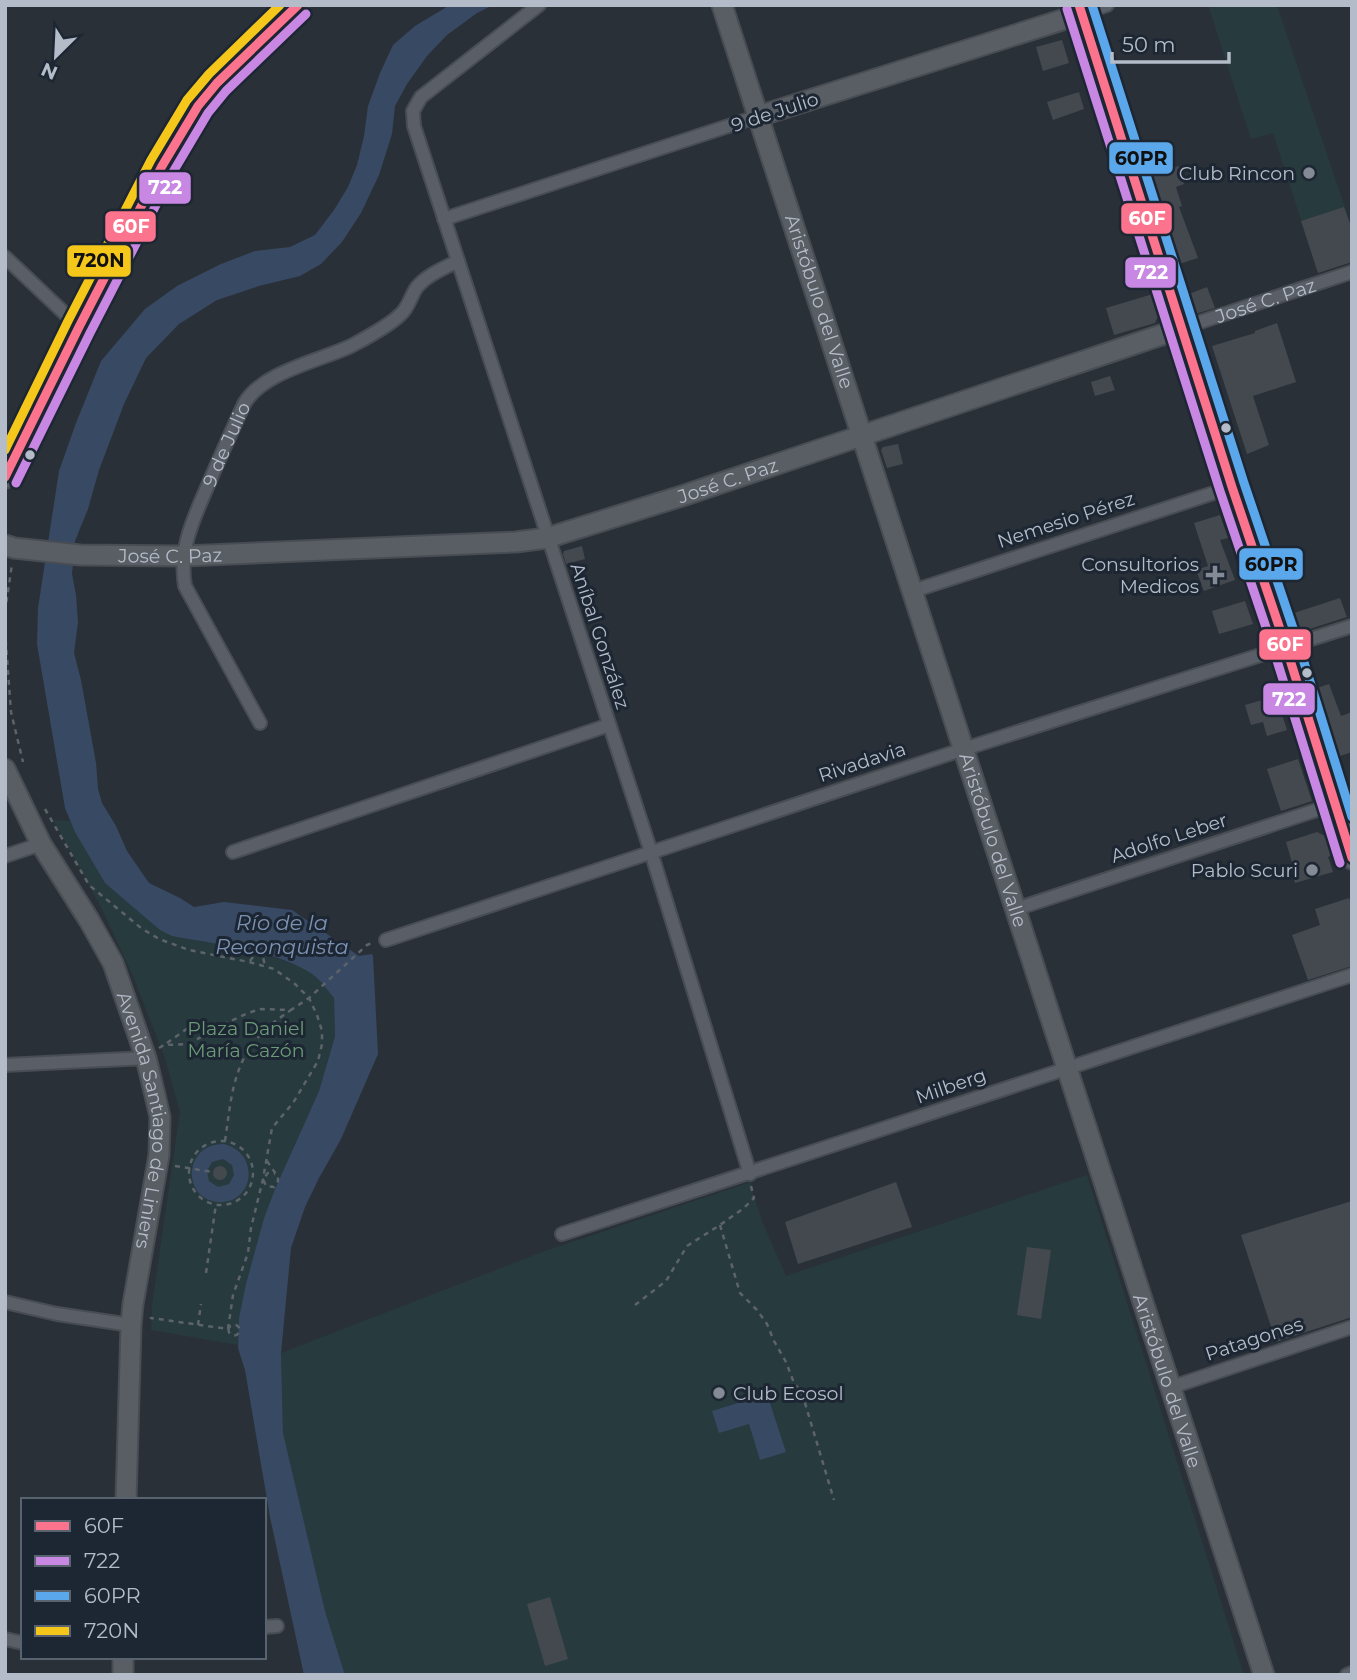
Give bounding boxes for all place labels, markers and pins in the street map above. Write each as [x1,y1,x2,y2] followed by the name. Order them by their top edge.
[1179,162,1295,185] place label: Club Rincon
[1301,165,1317,181] marker: Club Rincon
[1219,421,1233,435] unlabelled marker
[23,448,37,462] unlabelled marker
[1081,553,1199,598] place label: Consultorios Medicos
[1205,565,1225,585] marker: Consultorios Medicos
[1300,666,1314,680] unlabelled marker
[1191,859,1298,882] place label: Pablo Scuri
[1304,862,1320,878] marker: Pablo Scuri
[733,1382,844,1405] place label: Club Ecosol
[711,1385,727,1401] marker: Club Ecosol

